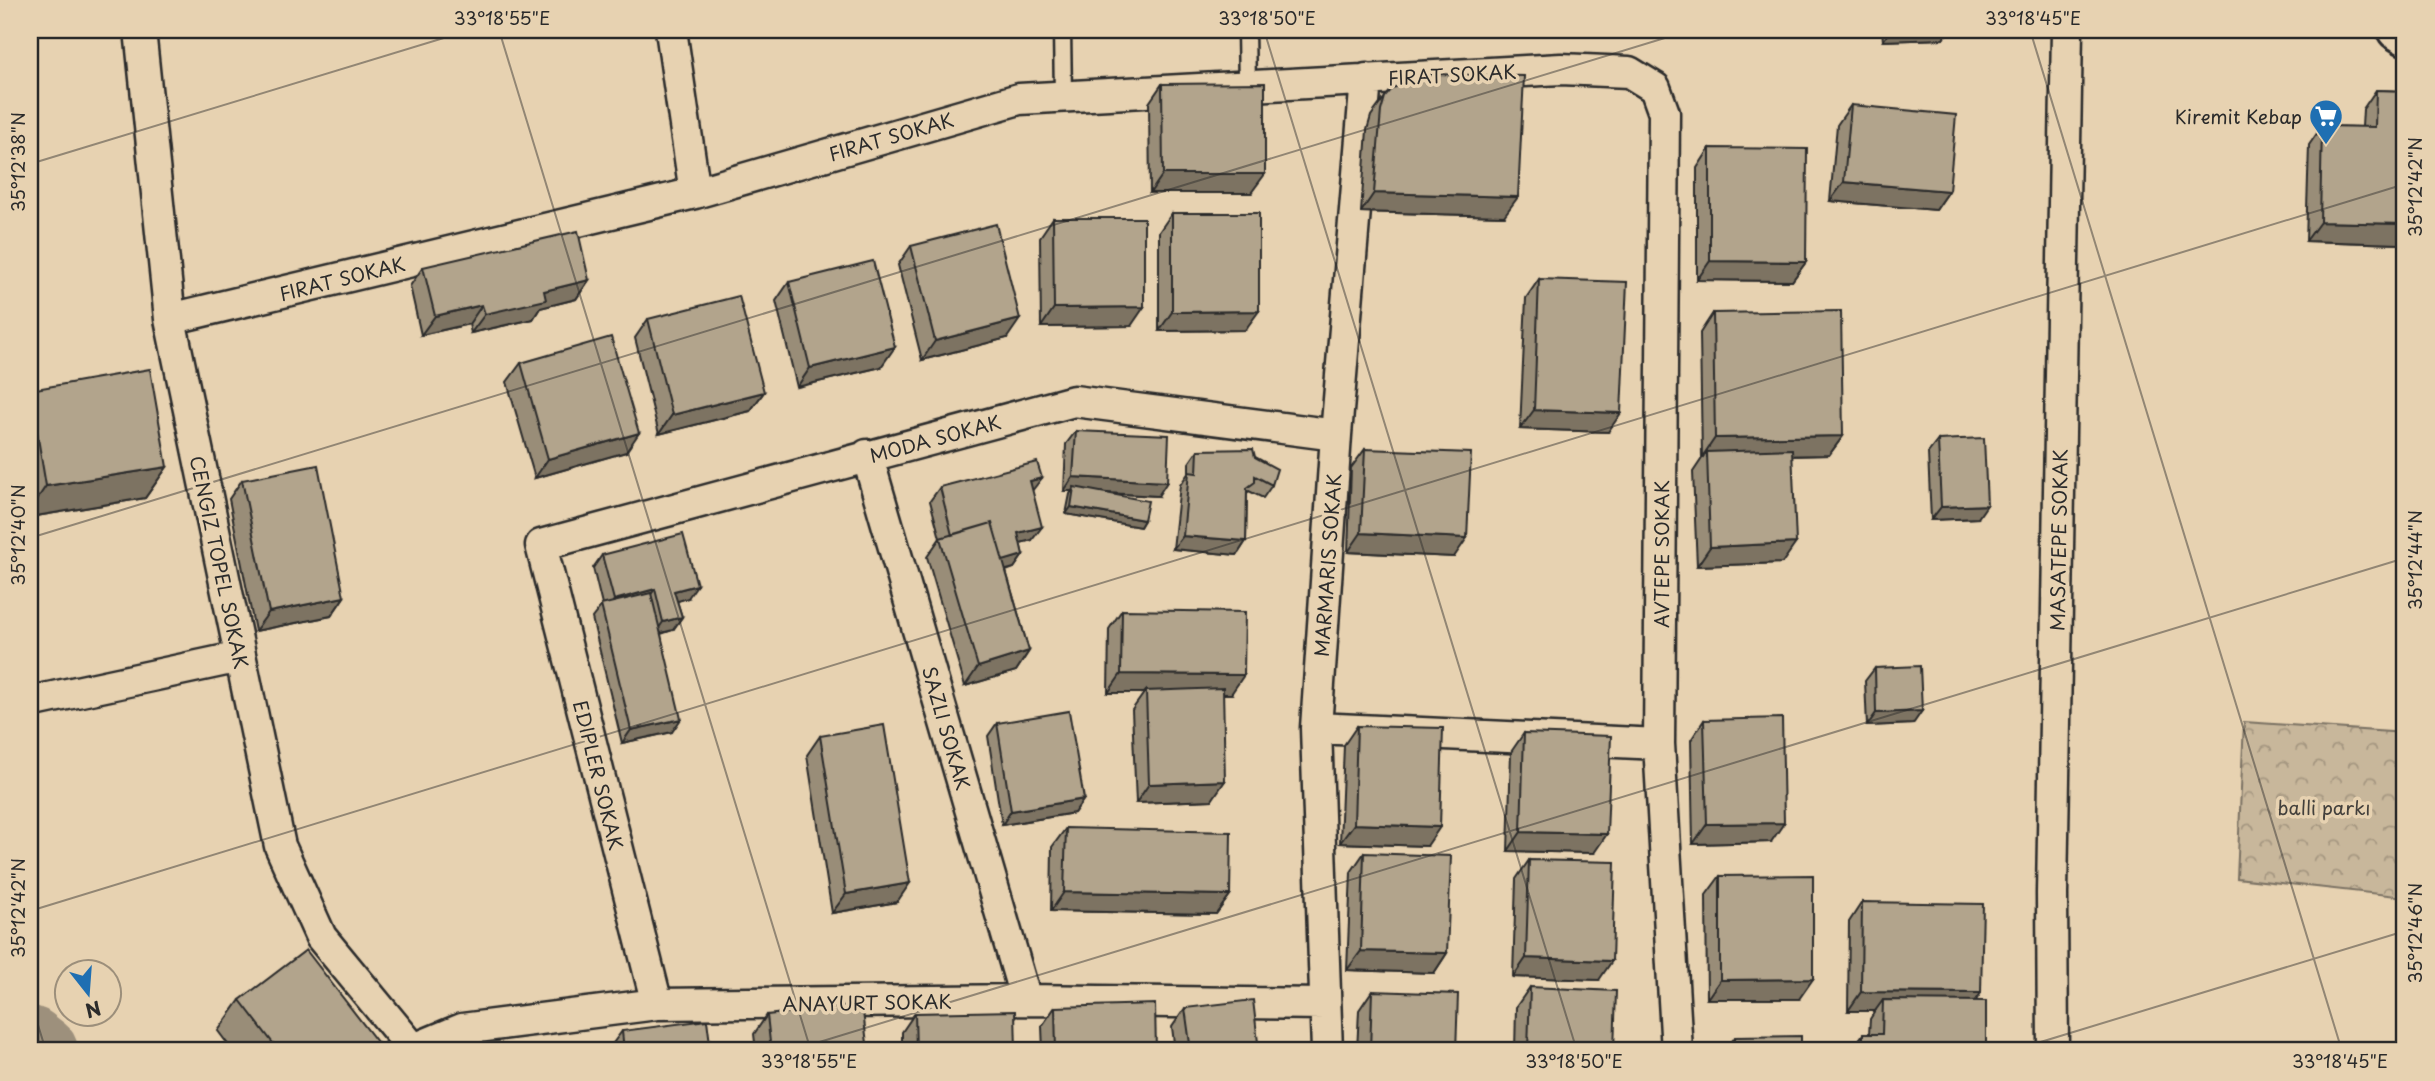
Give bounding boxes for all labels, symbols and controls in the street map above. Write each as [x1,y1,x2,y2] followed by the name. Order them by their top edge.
[454,4,550,31] text: 33°18'55"E
[1218,4,1316,31] text: 33°18'50"E
[1985,4,2081,31] text: 33°18'45"E
[1387,57,1517,91] street label: FIRAT SOKAK
[2307,97,2345,146] supermarket icon: Kiremit Kebap
[2175,102,2302,130] place label: Kiremit Kebap
[825,105,957,167] street label: FIRAT SOKAK
[4,112,31,212] text: 35°12'38"N
[2401,137,2428,237] text: 35°12'42"N
[276,249,408,307] street label: FIRAT SOKAK
[866,407,1004,469] street label: MODA SOKAK
[2042,449,2074,631] street label: MASATEPE SOKAK
[184,453,256,671] street label: CENGIZ TOPEL SOKAK
[1307,472,1347,658] street label: MARMARIS SOKAK
[1647,480,1675,628] street label: AVTEPE SOKAK
[4,484,31,586] text: 35°12'40"N
[2401,510,2428,610] text: 35°12'44"N
[916,663,978,793] street label: SAZLI SOKAK
[567,697,631,853] street label: EDIPLER SOKAK
[2277,793,2371,821] park label: balli parkı
[4,858,31,958] text: 35°12'42"N
[2401,883,2428,983] text: 35°12'46"N
[52,958,122,1028] north arrow
[782,987,952,1017] street label: ANAYURT SOKAK
[82,995,105,1026] text: N
[761,1047,857,1074] text: 33°18'55"E
[1525,1047,1623,1074] text: 33°18'50"E
[2292,1047,2388,1074] text: 33°18'45"E

